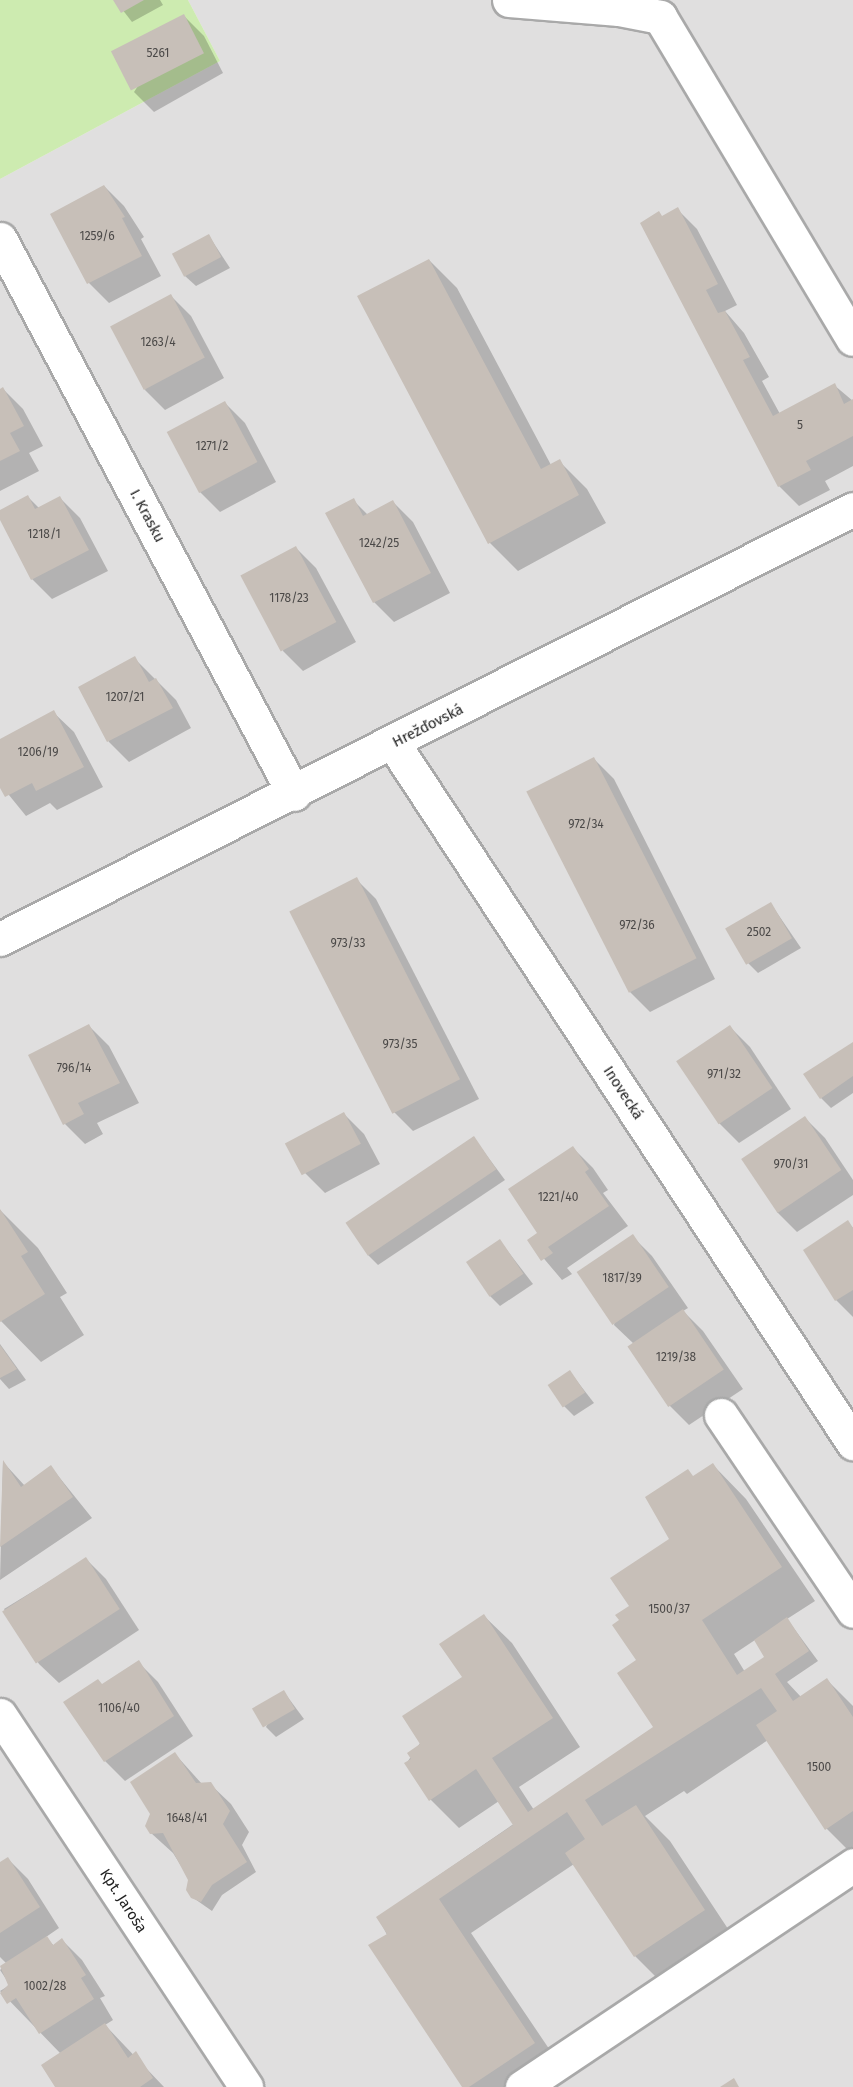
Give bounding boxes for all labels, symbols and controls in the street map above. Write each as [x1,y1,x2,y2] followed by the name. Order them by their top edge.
[147,47,169,61] house number: 5261
[79,230,115,244] house number: 1259/6
[140,336,176,350] house number: 1263/4
[797,419,803,433] house number: 5
[195,440,229,454] house number: 1271/2
[126,486,168,546] street label: I. Krasku
[27,528,61,542] house number: 1218/1
[359,537,399,551] house number: 1242/25
[269,592,309,606] house number: 1178/23
[105,691,145,705] house number: 1207/21
[390,700,466,752] street label: Hrežďovská
[17,746,59,760] house number: 1206/19
[568,818,604,832] house number: 972/34
[619,919,655,933] house number: 972/36
[747,926,771,940] house number: 2502
[331,937,365,951] house number: 973/33
[383,1038,417,1052] house number: 973/35
[57,1062,91,1076] house number: 796/14
[599,1063,647,1123] street label: Inovecká
[707,1068,741,1082] house number: 971/32
[774,1158,808,1172] house number: 970/31
[538,1191,578,1205] house number: 1221/40
[602,1272,642,1286] house number: 1817/39
[656,1351,696,1365] house number: 1219/38
[648,1603,690,1617] house number: 1500/37
[98,1702,140,1716] house number: 1106/40
[807,1761,831,1775] house number: 1500
[166,1812,208,1826] house number: 1648/41
[96,1866,150,1936] street label: Kpt. Jaroša
[24,1980,66,1994] house number: 1002/28

